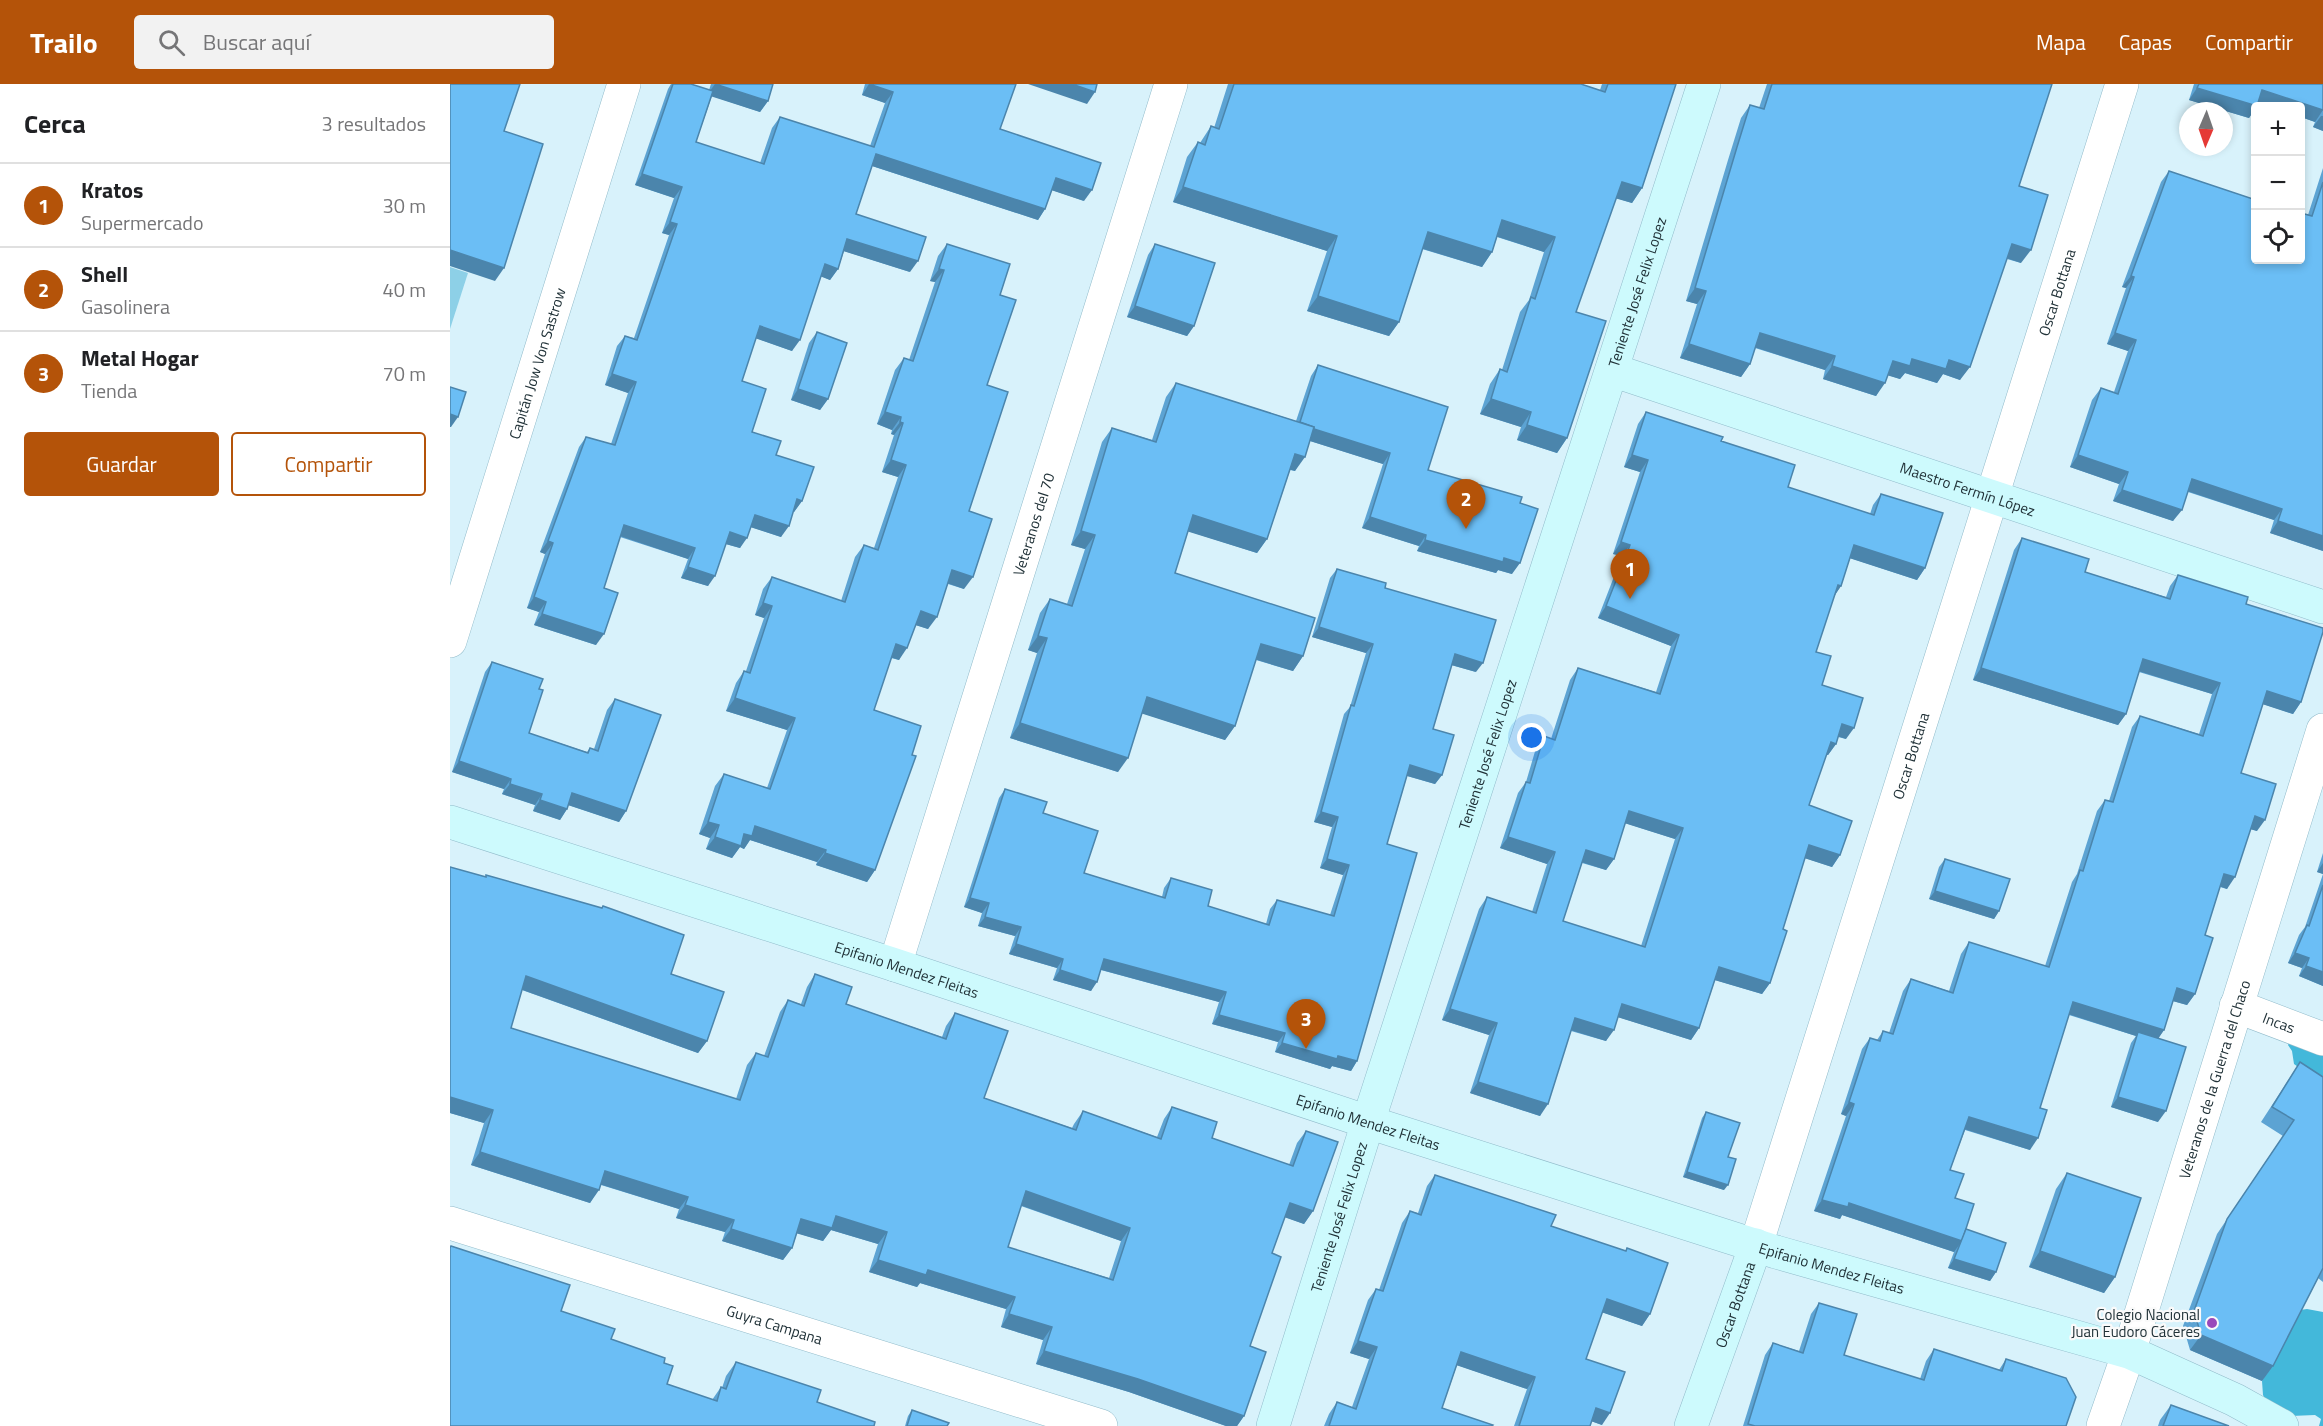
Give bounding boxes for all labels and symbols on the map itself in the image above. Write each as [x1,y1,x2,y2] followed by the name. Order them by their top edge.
[2179,102,2233,156] north arrow
[1602,214,1672,370] street label: Teniente José Felix Lopez
[2032,245,2081,339] street label: Oscar Bottana
[502,285,571,442] street label: Capitán Jow Von Sastrow
[1897,455,2039,522] street label: Maestro Fermín López
[1006,470,1060,579] street label: Veteranos del 70
[1446,480,1486,529] pin: 2
[1610,550,1650,599] pin: 1
[1452,676,1522,832] street label: Teniente José Felix Lopez
[1886,709,1935,802] street label: Oscar Bottana
[1517,723,1546,752] your location
[832,935,982,1004] street label: Epifanio Mendez Fleitas
[2172,977,2256,1182] street label: Veteranos de la Guerra del Chaco
[1286,1000,1326,1049] pin: 3
[2260,1006,2298,1039] street label: Incas
[1293,1087,1443,1156] street label: Epifanio Mendez Fleitas
[1304,1139,1373,1295] street label: Teniente José Felix Lopez
[1756,1236,1907,1299] street label: Epifanio Mendez Fleitas
[1709,1258,1761,1351] street label: Oscar Bottana
[724,1298,826,1350] street label: Guyra Campana
[2071,1303,2200,1343] place label: Colegio Nacional Juan Eudoro Cáceres
[2205,1316,2219,1330] marker: Colegio Nacional Juan Eudoro Cáceres

